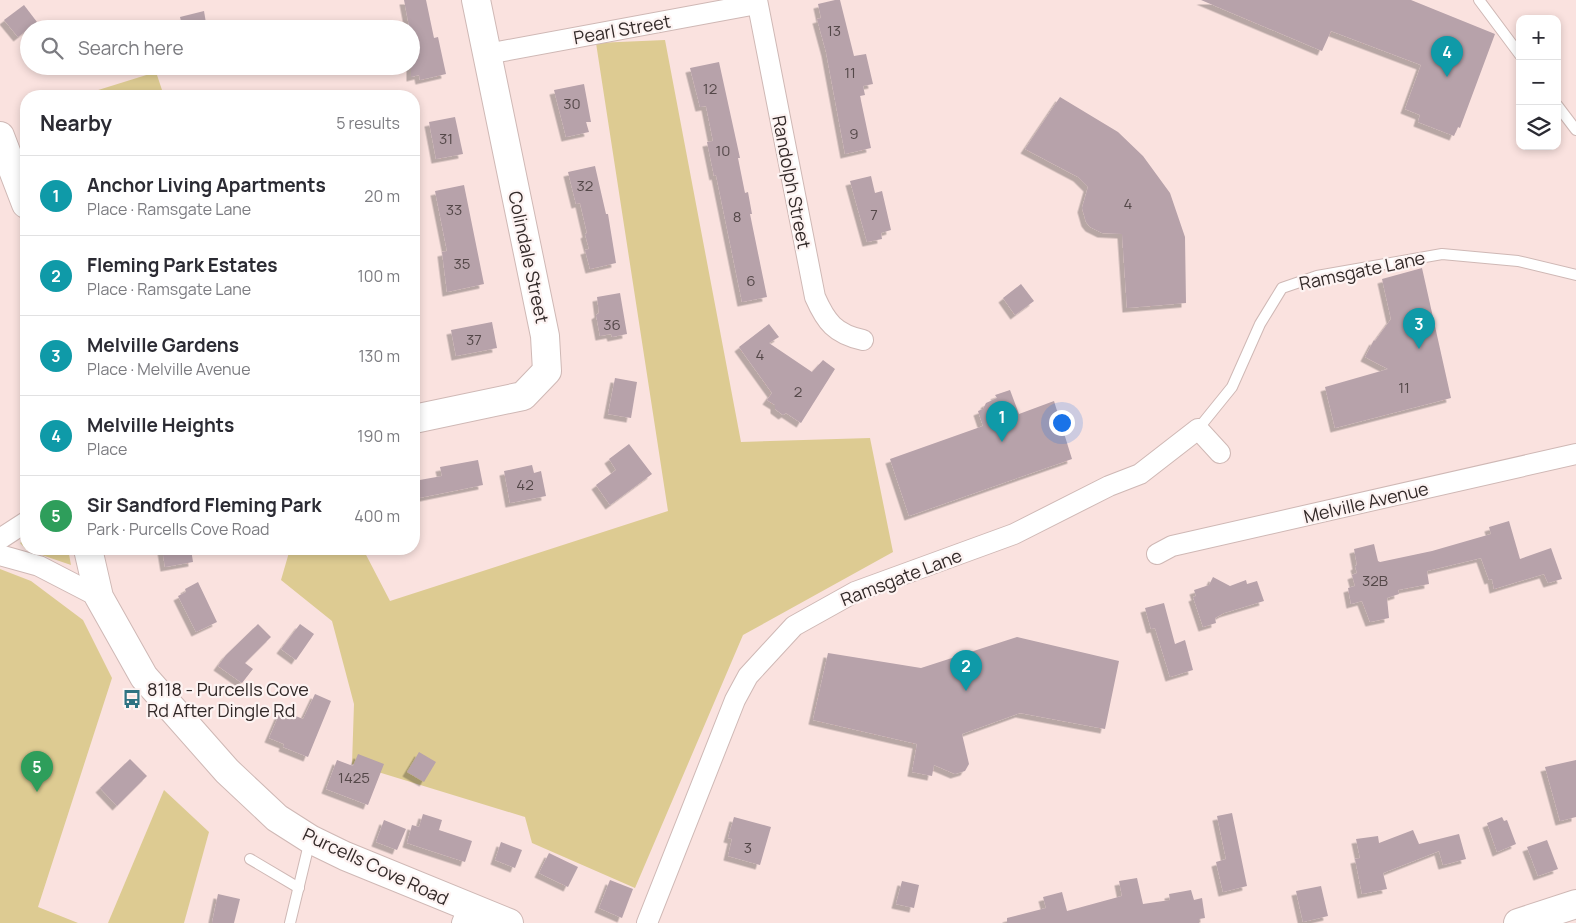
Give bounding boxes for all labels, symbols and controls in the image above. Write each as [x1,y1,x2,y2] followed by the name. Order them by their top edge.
[572,9,672,49] street label: Pearl Street
[1516,15,1561,150] map controls
[1516,15,1561,60] button: +
[20,20,420,75] search box
[827,20,841,41] house number: 13
[38,34,66,62] icon: search
[78,35,184,61] text: Search here
[1431,36,1463,77] pin: 4
[1516,60,1561,105] button: −
[844,62,856,83] house number: 11
[703,78,717,99] house number: 12
[563,93,581,114] house number: 30
[1516,105,1561,150] button: layers
[40,109,112,137] text: Nearby
[336,112,400,134] text: 5 results
[767,113,817,251] street label: Randolph Street
[849,123,859,144] house number: 9
[439,128,453,149] house number: 31
[716,140,731,161] house number: 10
[87,172,326,198] text: Anchor Living Apartments
[577,175,593,196] house number: 32
[52,185,60,207] text: 1
[364,185,400,207] text: 20 m
[503,189,555,325] street label: Colindale Street
[1124,193,1133,214] house number: 4
[87,198,251,220] text: Place · Ramsgate Lane
[446,199,462,220] house number: 33
[870,204,878,225] house number: 7
[733,206,741,227] house number: 8
[1297,245,1427,295] street label: Ramsgate Lane
[87,252,278,278] text: Fleming Park Estates
[454,253,470,274] house number: 35
[51,265,61,287] text: 2
[357,265,400,287] text: 100 m
[746,270,756,291] house number: 6
[87,278,251,300] text: Place · Ramsgate Lane
[1403,308,1435,349] pin: 3
[603,314,621,335] house number: 36
[466,329,482,350] house number: 37
[87,332,239,358] text: Melville Gardens
[756,344,765,365] house number: 4
[51,345,61,367] text: 3
[358,345,400,367] text: 130 m
[87,358,250,380] text: Place · Melville Avenue
[1398,377,1410,398] house number: 11
[794,381,802,402] house number: 2
[986,401,1018,442] pin: 1
[1049,410,1075,436] your location
[87,412,234,438] text: Melville Heights
[51,425,61,447] text: 4
[357,425,400,447] text: 190 m
[87,438,127,460] text: Place
[516,474,534,495] house number: 42
[1301,476,1431,528] street label: Melville Avenue
[87,492,321,518] text: Sir Sandford Fleming Park
[51,505,61,527] text: 5
[354,505,400,527] text: 400 m
[87,518,270,540] text: Park · Purcells Cove Road
[837,543,965,611] street label: Ramsgate Lane
[1362,570,1388,591] house number: 32B
[950,650,982,691] pin: 2
[147,677,309,722] place label: 8118 - Purcells Cove Rd After Dingle Rd
[121,688,143,710] bus stop icon: 8118 - Purcells Cove Rd After Dingle Rd
[21,751,53,792] pin: 5
[338,767,370,788] house number: 1425
[299,822,453,910] street label: Purcells Cove Road
[744,837,752,858] house number: 3

